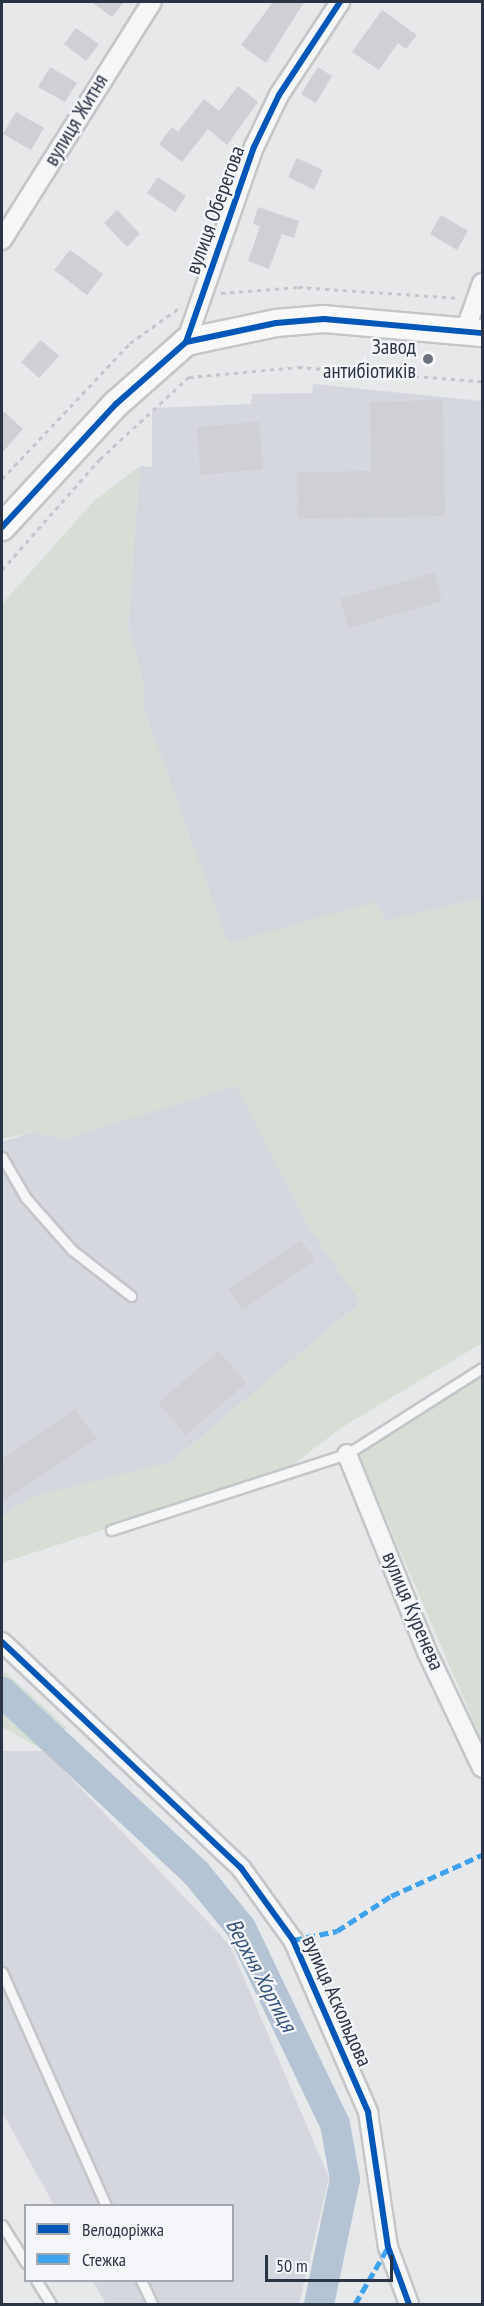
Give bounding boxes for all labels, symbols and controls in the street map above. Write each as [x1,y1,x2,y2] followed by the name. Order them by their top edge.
[39,70,113,170] street label: вулиця Житня
[180,142,250,278] street label: вулиця Оберегова
[323,334,416,384] place label: Завод антибіотиків
[421,352,435,366] marker: Завод антибіотиків
[377,1548,449,1674] street label: вулиця Куренева
[220,1914,302,2036] water label: Верхня Хортиця
[297,1931,377,2071] street label: вулиця Аскольдова
[24,2204,234,2282] legend
[82,2218,164,2241] text: Велодоріжка
[268,2243,396,2281] scale bar
[82,2248,126,2271] text: Стежка
[276,2254,308,2277] text: 50 m

